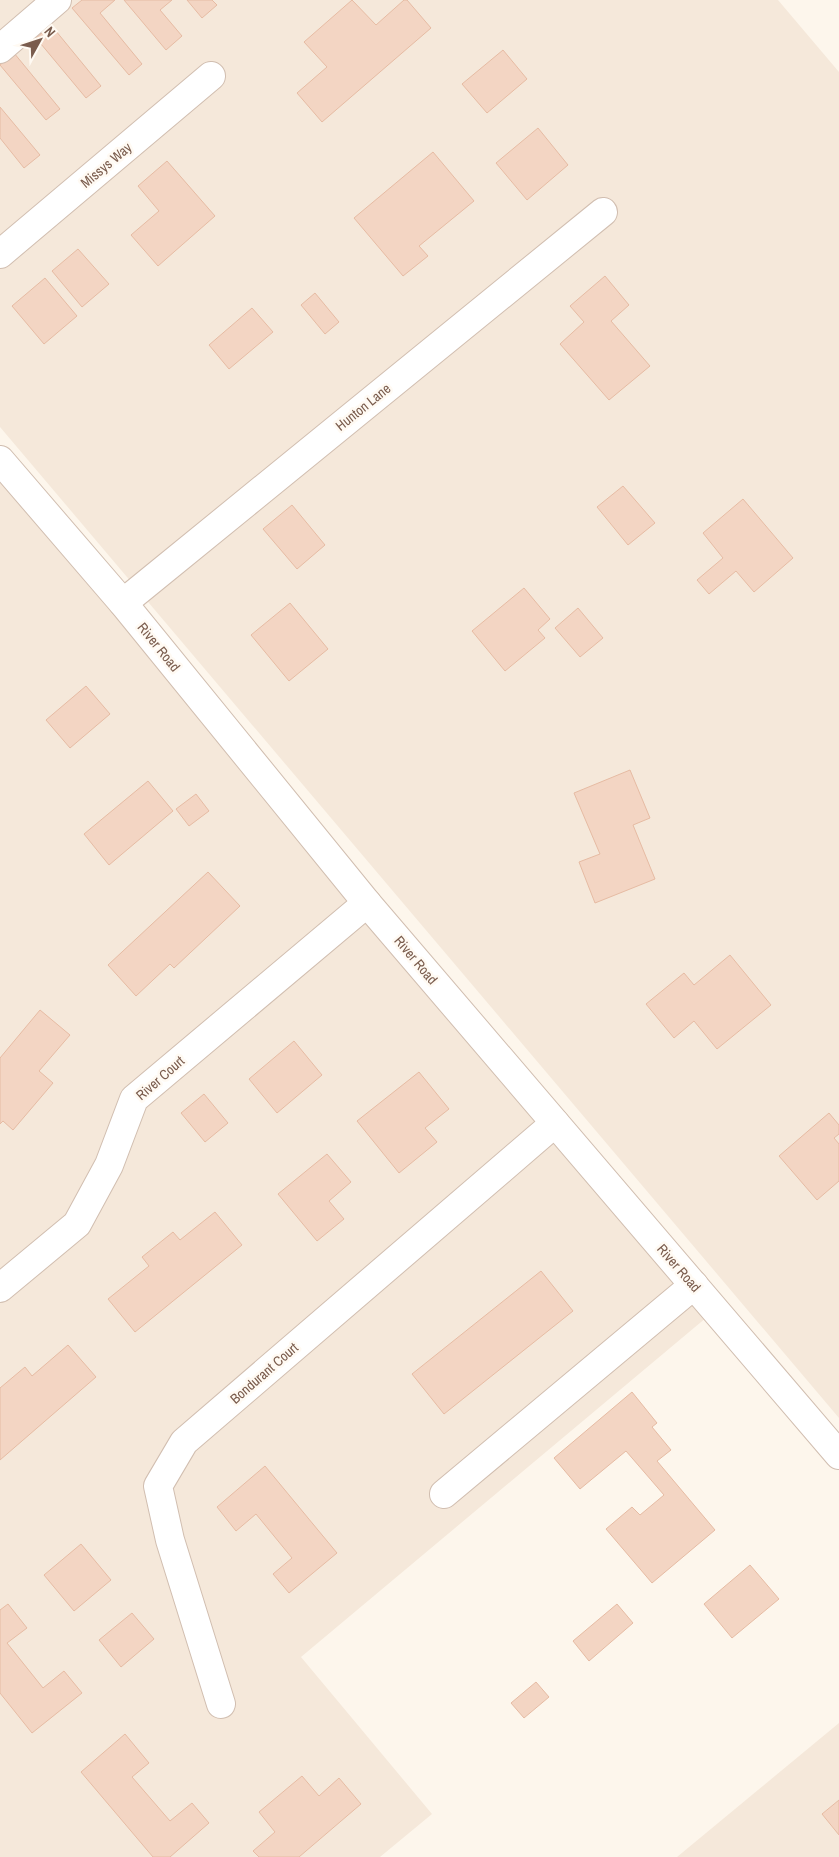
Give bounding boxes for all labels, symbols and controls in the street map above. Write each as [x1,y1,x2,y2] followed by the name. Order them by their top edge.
[15,15,65,65] north arrow
[40,23,60,41] text: N
[77,138,136,192] street label: Missys Way
[332,379,394,435] street label: Hunton Lane
[134,619,184,675] street label: River Road
[390,932,442,988] street label: River Road
[132,1052,188,1104] street label: River Court
[653,1240,705,1296] street label: River Road
[226,1339,302,1407] street label: Bondurant Court

